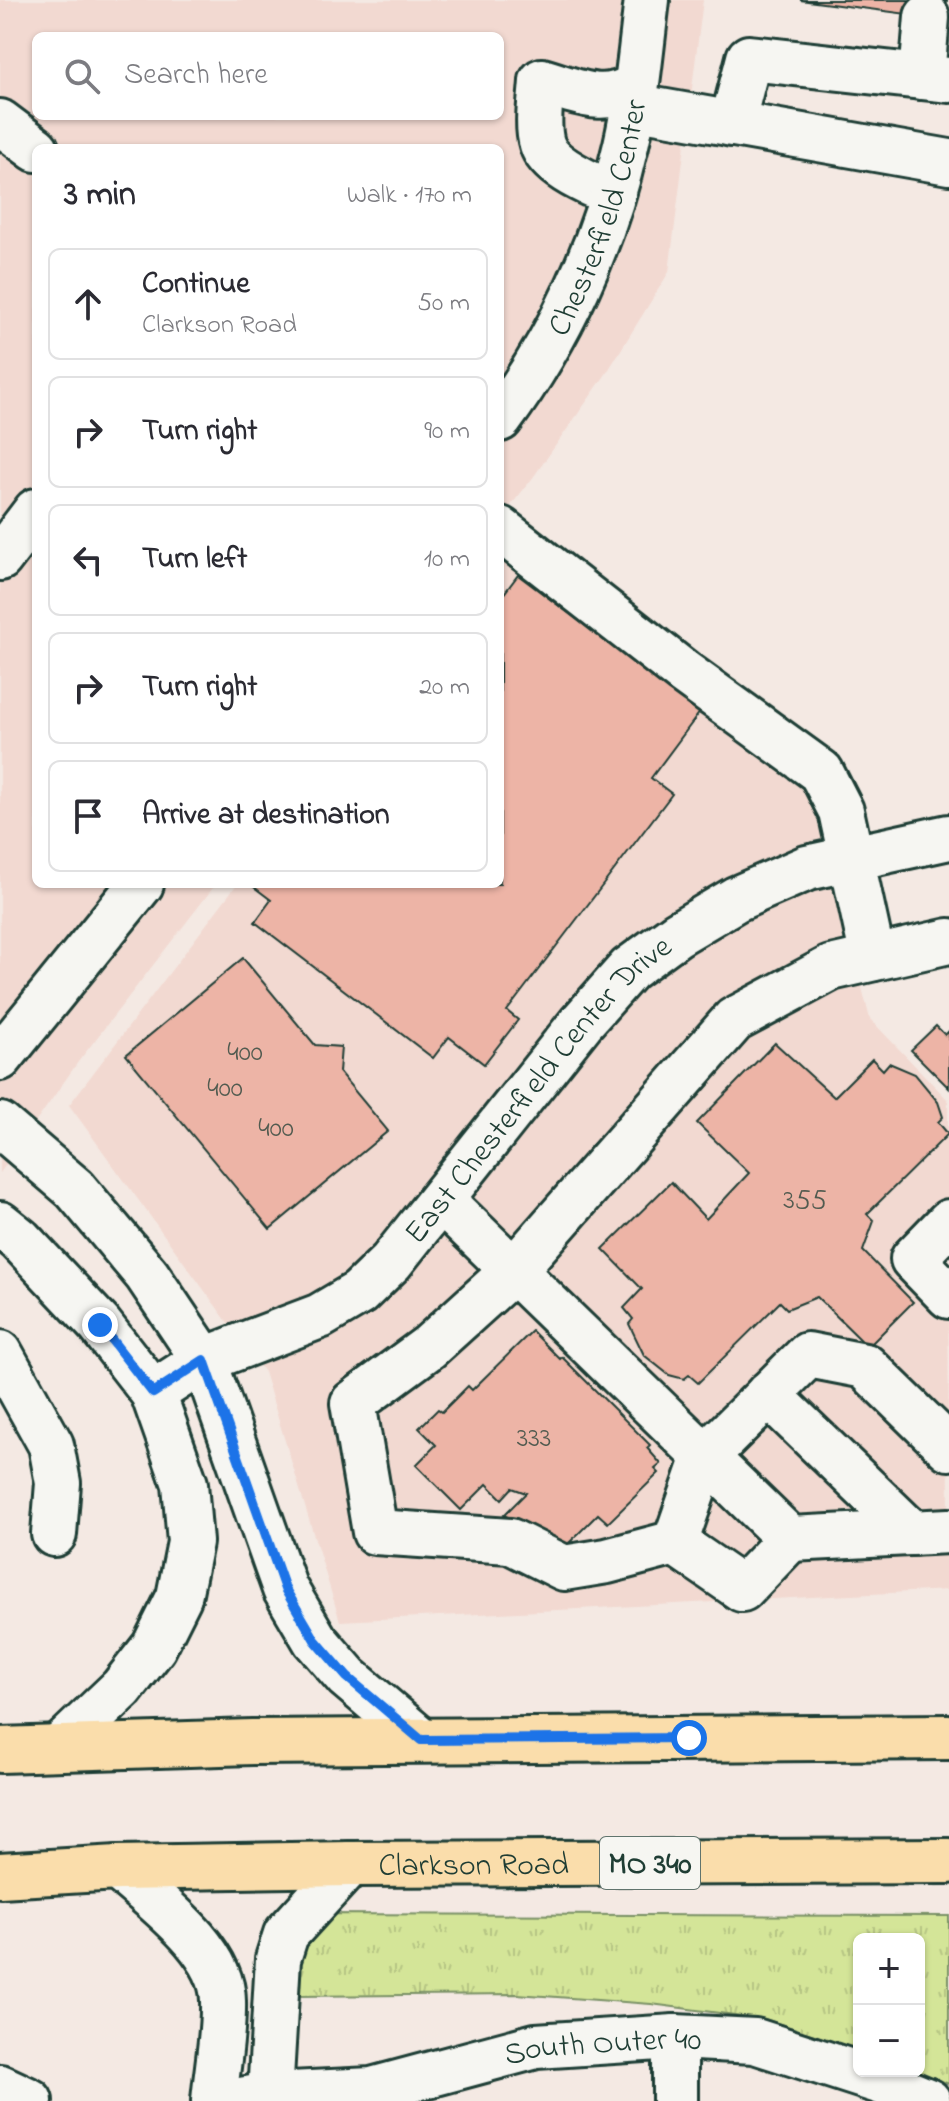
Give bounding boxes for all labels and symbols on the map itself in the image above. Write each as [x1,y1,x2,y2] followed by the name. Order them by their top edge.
[537,97,661,346] street label: Chesterfield Center
[394,925,683,1255] street label: East Chesterfield Center Drive
[227,1033,263,1074] house number: 400
[207,1069,243,1110] house number: 400
[258,1109,294,1150] house number: 400
[783,1181,827,1222] house number: 355
[82,1307,118,1343] route end
[517,1419,551,1460] house number: 333
[671,1720,707,1756] route start
[600,1837,700,1889] road number: MO 340
[378,1843,569,1891] street label: Clarkson Road
[499,2017,703,2081] street label: South Outer 40

